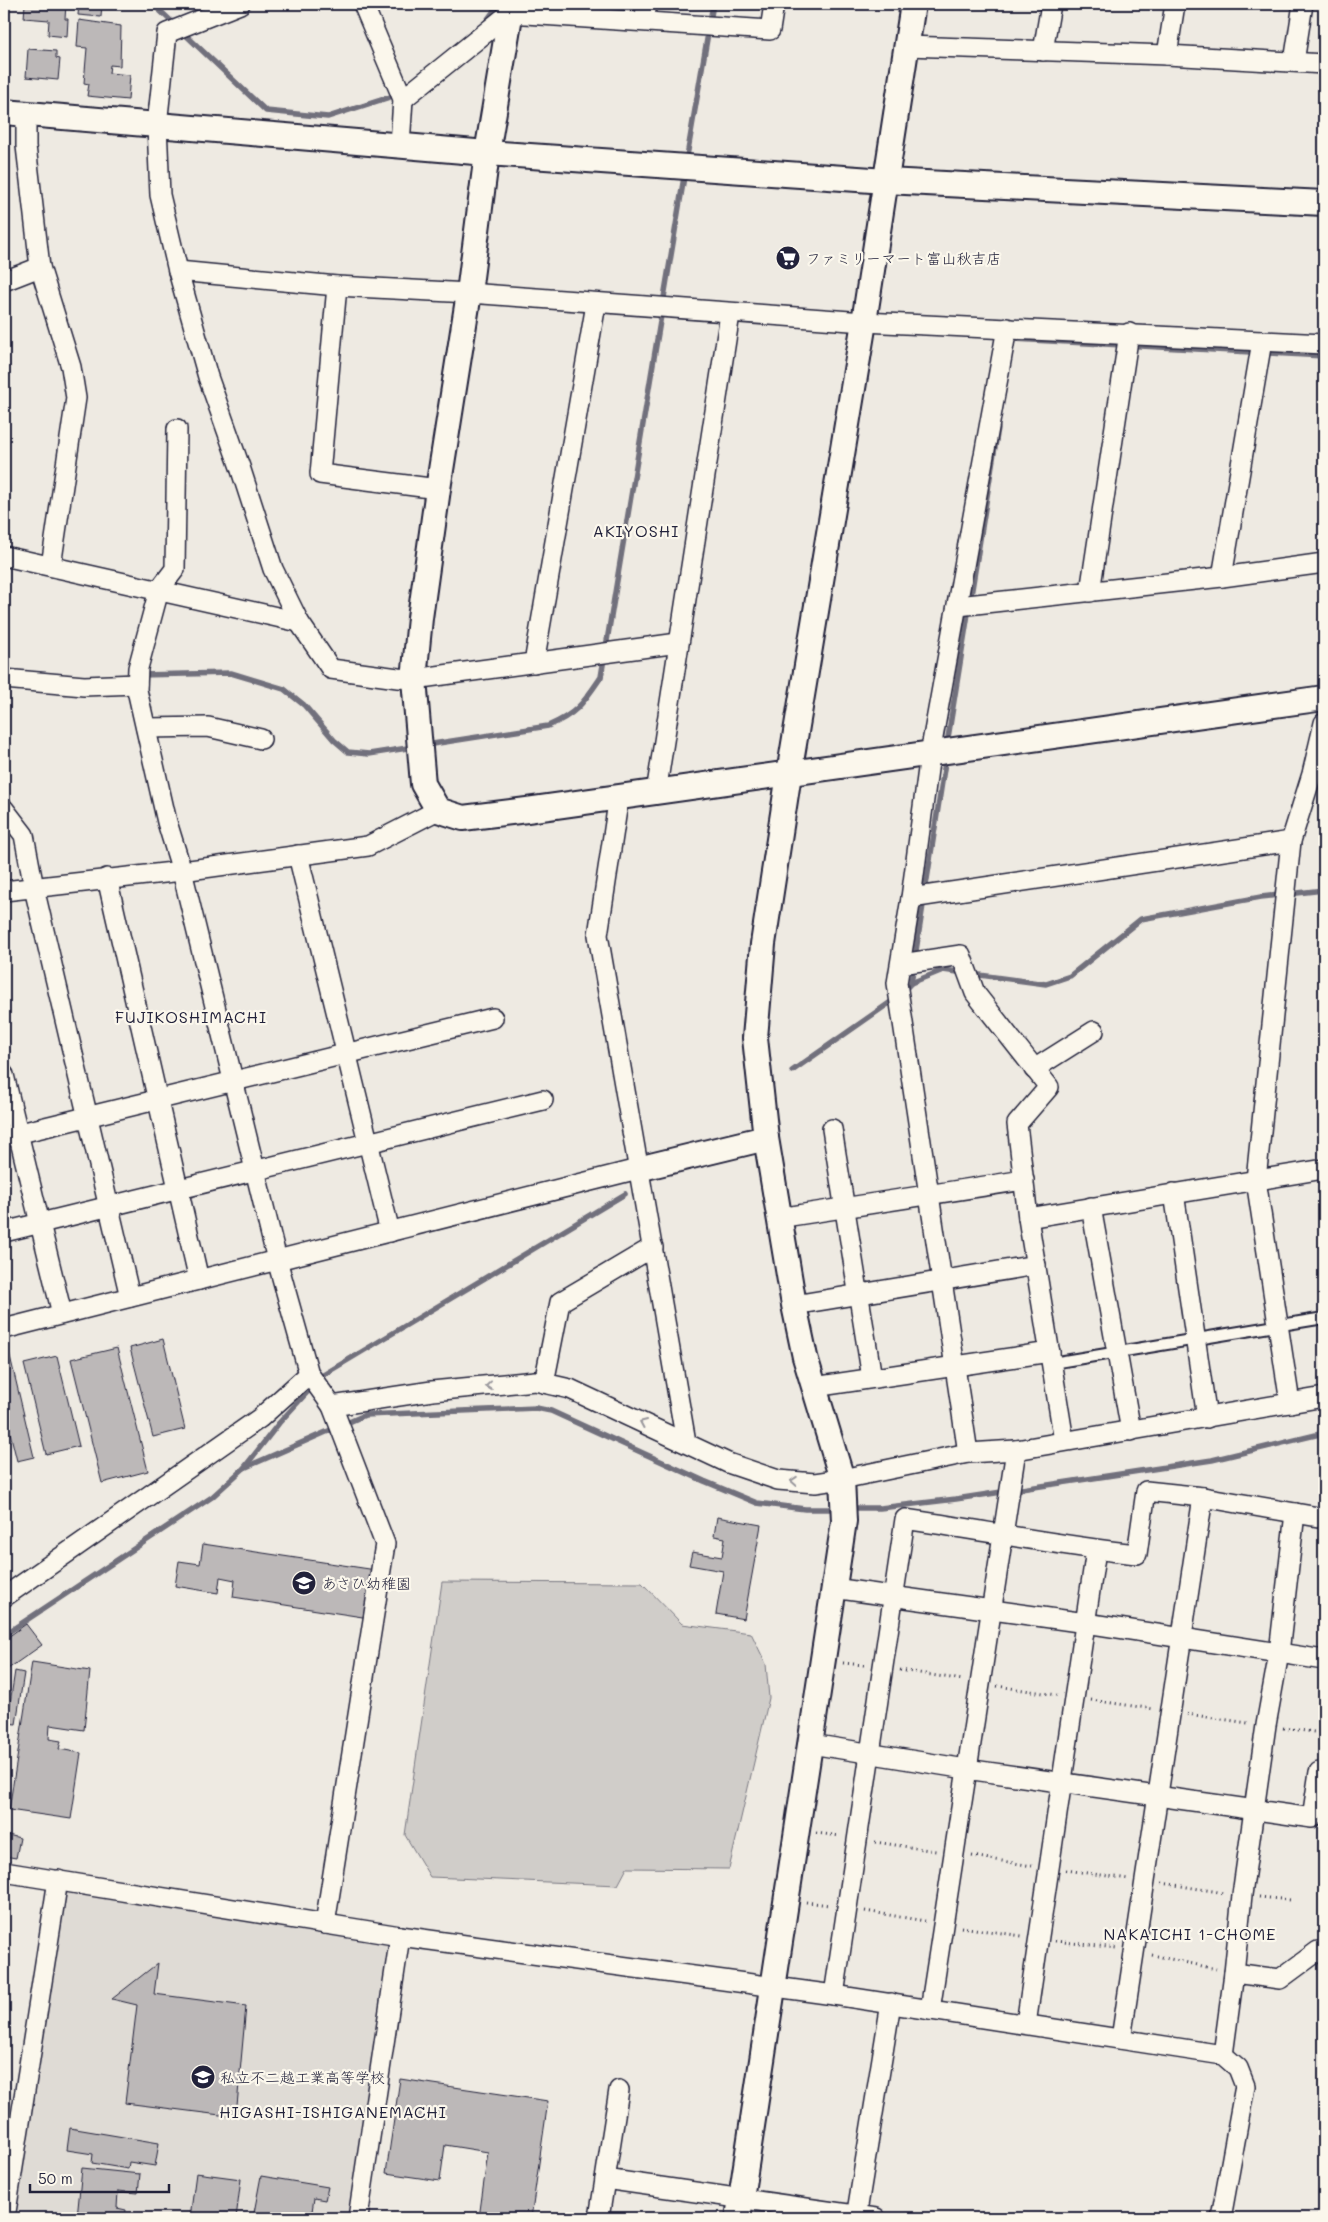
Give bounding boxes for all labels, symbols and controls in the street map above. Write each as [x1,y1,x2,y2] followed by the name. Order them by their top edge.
[775,245,801,271] supermarket icon: ファミリーマート富山秋吉店
[806,248,1001,268] place label: ファミリーマート富山秋吉店
[593,520,679,541] district label: AKIYOSHI
[115,1006,267,1027] district label: FUJIKOSHIMACHI
[485,1380,493,1391] one-way arrow
[639,1419,648,1429] one-way arrow
[790,1476,798,1487] one-way arrow
[291,1570,317,1596] school or university icon: あさひ幼稚園
[322,1573,411,1593] place label: あさひ幼稚園
[1104,1923,1276,1944] district label: NAKAICHI 1-CHOME
[190,2064,216,2090] school or university icon: 私立不二越工業高等学校
[220,2067,385,2087] place label: 私立不二越工業高等学校
[219,2101,447,2122] district label: HIGASHI-ISHIGANEMACHI
[30,2162,169,2194] scale bar
[38,2168,73,2188] text: 50 m

